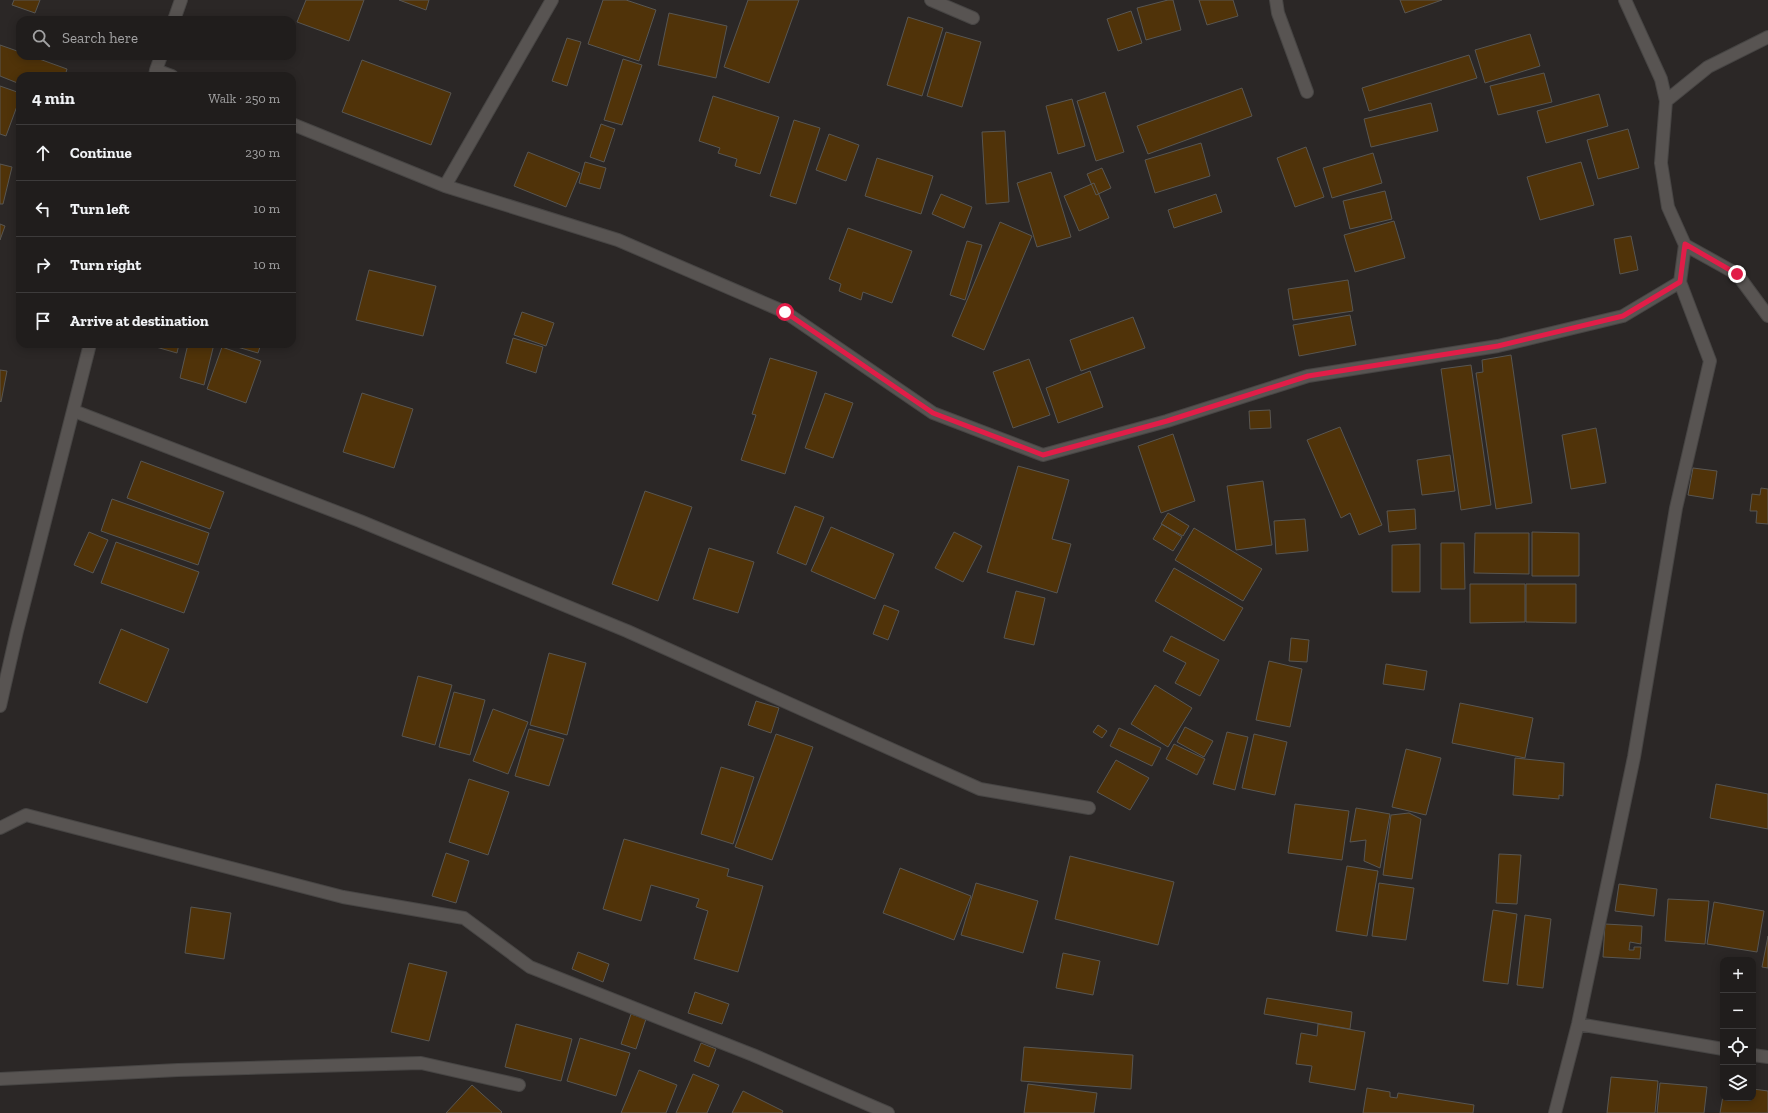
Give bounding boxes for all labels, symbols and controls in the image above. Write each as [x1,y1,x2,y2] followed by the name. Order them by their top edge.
[16,16,296,60] search box
[30,27,52,49] icon: search
[62,29,138,47] text: Search here
[32,88,75,108] text: 4 min
[208,91,280,106] text: Walk · 250 m
[32,142,54,164] icon: ahead
[70,144,132,162] text: Continue
[245,145,280,160] text: 230 m
[32,198,54,220] icon: left
[70,200,130,218] text: Turn left
[253,201,280,216] text: 10 m
[32,254,54,276] icon: right
[70,256,141,274] text: Turn right
[253,257,280,272] text: 10 m
[1728,265,1746,283] route end
[776,303,794,321] route start
[32,310,54,332] icon: arrive
[70,312,209,330] text: Arrive at destination
[1720,957,1756,1101] map controls
[1720,957,1756,993] button: +
[1720,993,1756,1029] button: −
[1720,1029,1756,1065] button: locate
[1720,1065,1756,1101] button: layers

